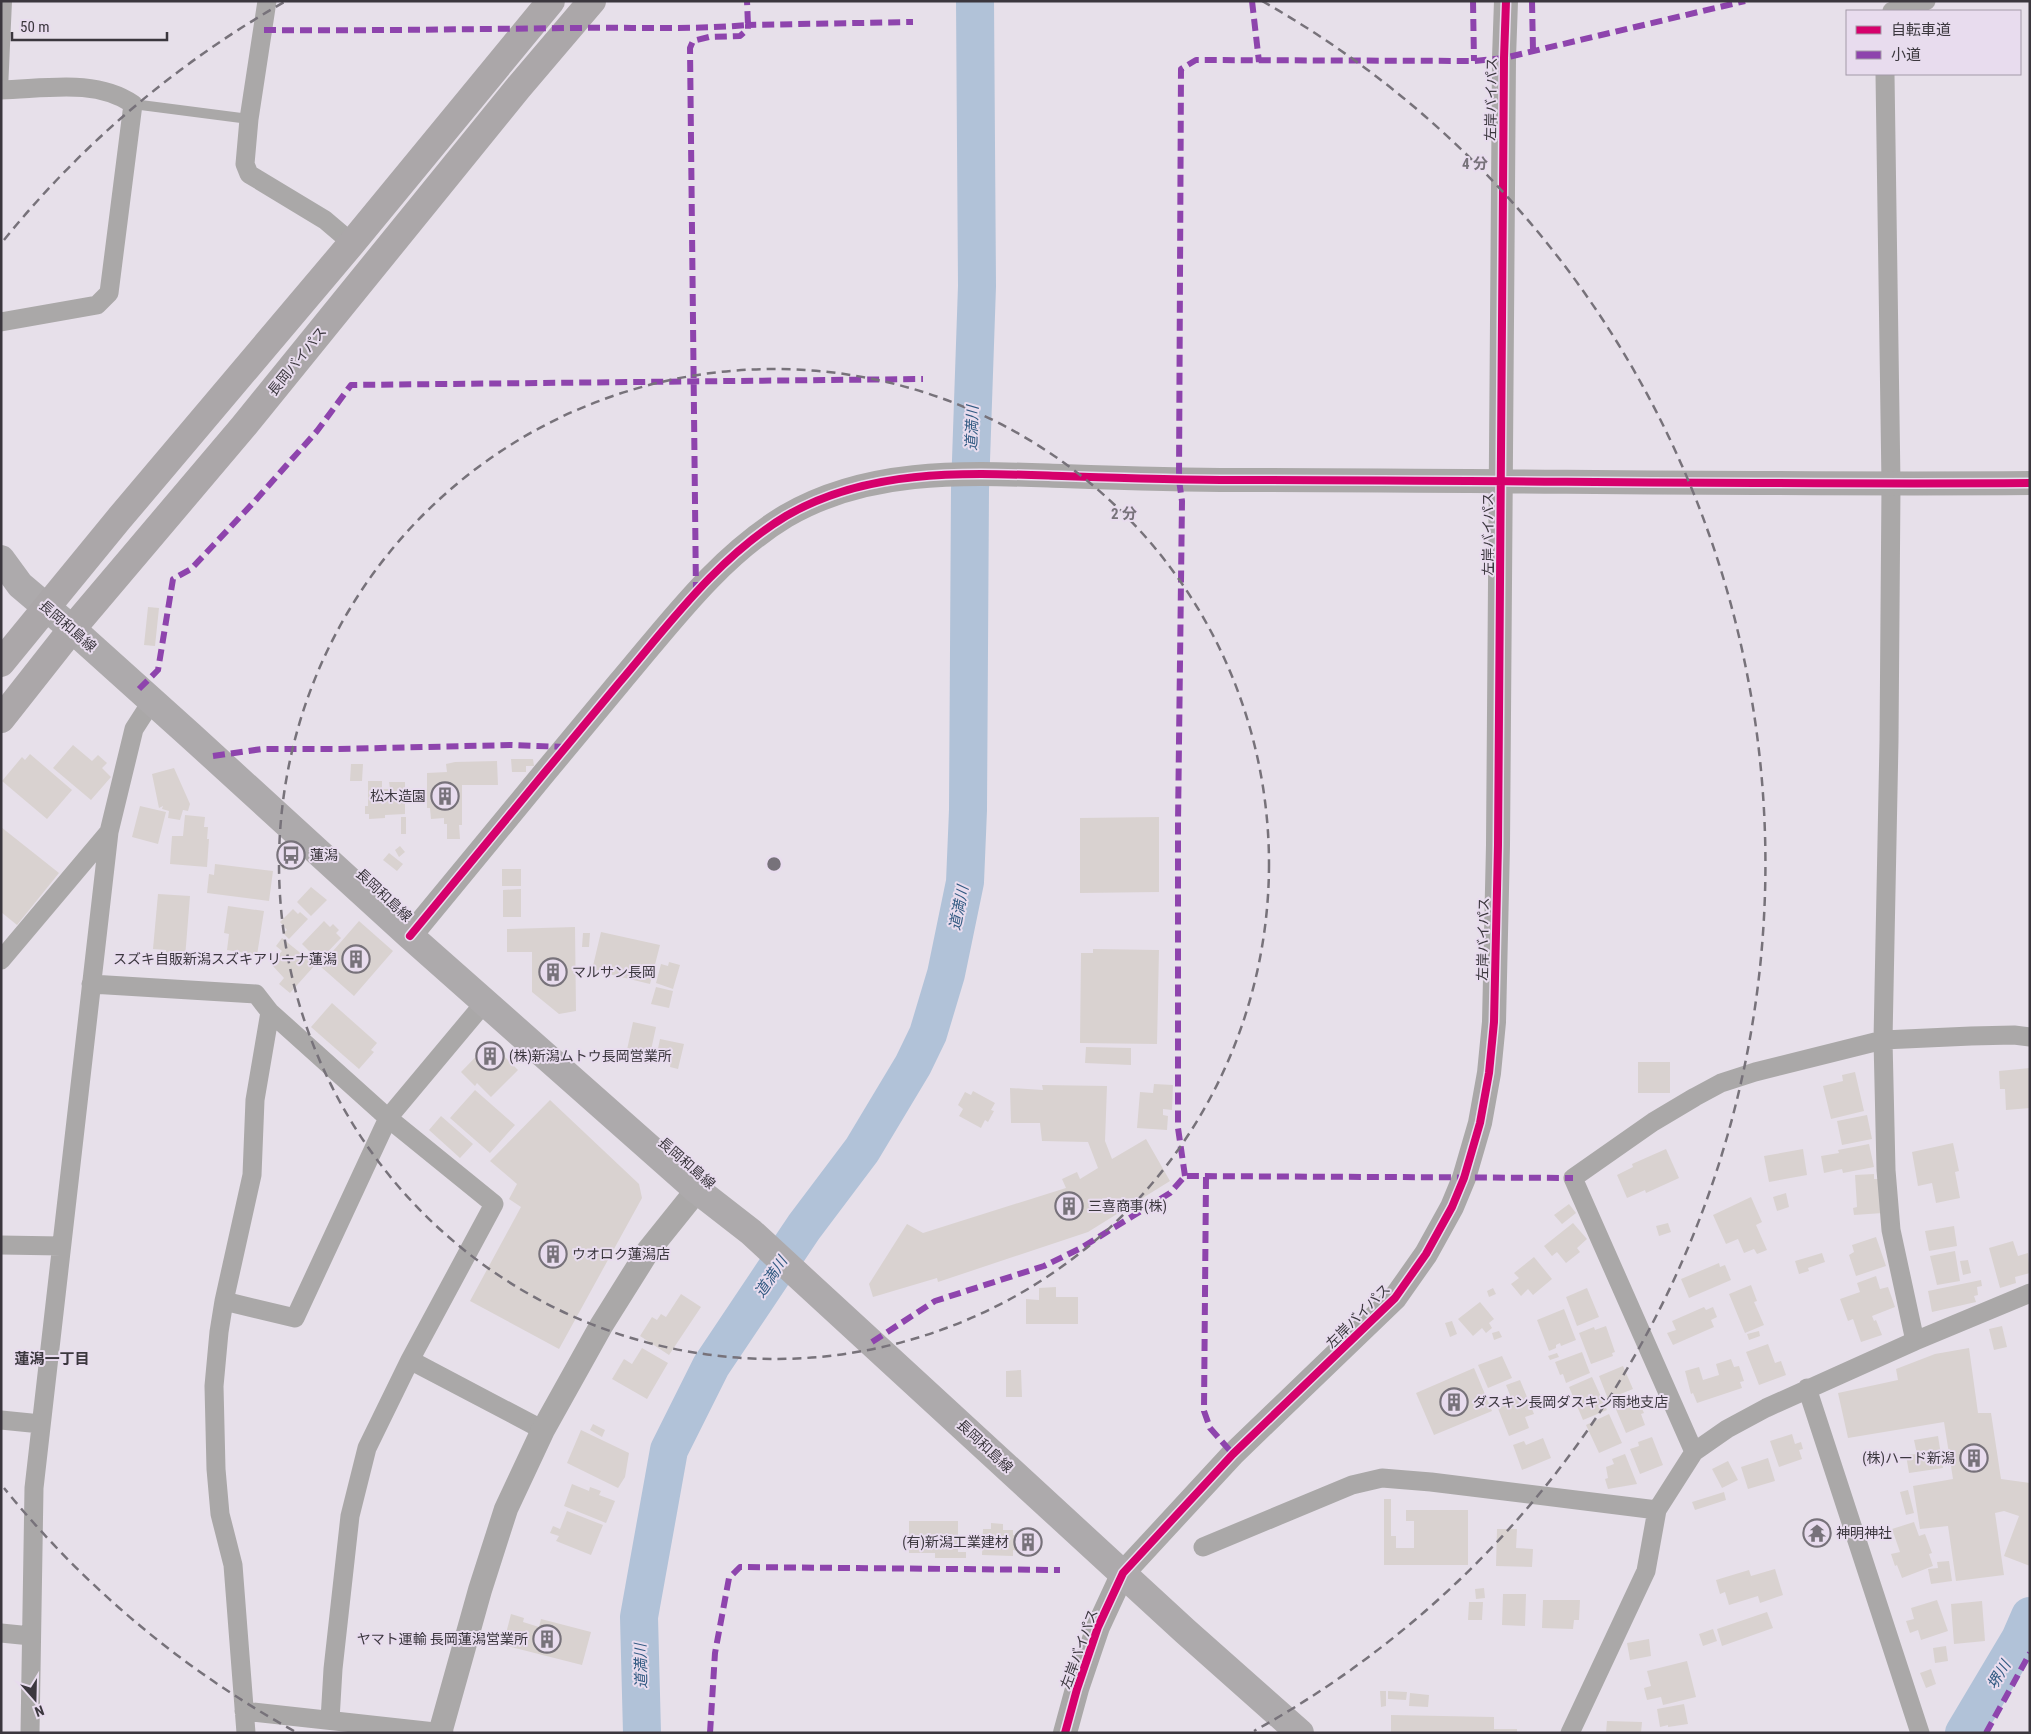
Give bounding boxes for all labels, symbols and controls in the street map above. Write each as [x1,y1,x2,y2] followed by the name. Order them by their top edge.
[12,10,168,42] scale bar
[1846,10,2021,75] legend
[20,18,50,36] text: 50 m
[1891,21,1951,39] text: 自転車道
[1891,46,1921,64] text: 小道
[1482,57,1500,141] street label: 左岸バイパス
[1462,155,1488,173] text: 4 分
[264,323,330,399] street label: 長岡バイパス
[962,403,982,451] water label: 道満川
[1480,492,1496,576] street label: 左岸バイパス
[1111,505,1137,523] text: 2 分
[36,597,100,655] street label: 長岡和島線
[430,781,460,811] building icon: 松木造園
[370,788,426,804] place label: 松木造園
[276,840,306,870] bus stop icon: 蓮潟
[310,847,338,863] place label: 蓮潟
[765,855,783,873] centre of rings
[353,865,415,925] street label: 長岡和島線
[946,882,973,932] water label: 道満川
[1474,897,1492,981] street label: 左岸バイパス
[341,944,371,974] building icon: スズキ自販新潟スズキアリーナ蓮潟
[113,951,337,967] place label: スズキ自販新潟スズキアリーナ蓮潟
[538,957,568,987] building icon: マルサン長岡
[572,964,656,980] place label: マルサン長岡
[475,1041,505,1071] building icon: (株)新潟ムトウ長岡営業所
[509,1048,672,1065] place label: (株)新潟ムトウ長岡営業所
[655,1134,719,1192] street label: 長岡和島線
[1054,1191,1084,1221] building icon: 三喜商事(株)
[1088,1198,1167,1215] place label: 三喜商事(株)
[538,1239,568,1269] building icon: ウオロク蓮潟店
[572,1246,670,1262] place label: ウオロク蓮潟店
[751,1252,792,1301] water label: 道満川
[1323,1281,1393,1351] street label: 左岸バイパス
[14,1350,90,1368] district label: 蓮潟一丁目
[1439,1387,1469,1417] building icon: ダスキン長岡ダスキン雨地支店
[1473,1394,1668,1410] place label: ダスキン長岡ダスキン雨地支店
[954,1416,1016,1476] street label: 長岡和島線
[1959,1443,1989,1473] building icon: (株)ハード新潟
[1862,1450,1955,1467] place label: (株)ハード新潟
[1802,1518,1832,1548] temple icon: 神明神社
[1836,1525,1892,1541] place label: 神明神社
[1013,1527,1043,1557] building icon: (有)新潟工業建材
[902,1534,1009,1551] place label: (有)新潟工業建材
[1057,1607,1101,1691] street label: 左岸バイパス
[532,1624,562,1654] building icon: ヤマト運輸 長岡蓮潟営業所
[357,1631,528,1647] place label: ヤマト運輸 長岡蓮潟営業所
[632,1641,650,1689] water label: 道満川
[1984,1656,2015,1692] water label: 堺川
[10,1674,60,1724] north arrow
[33,1702,46,1720] text: N

